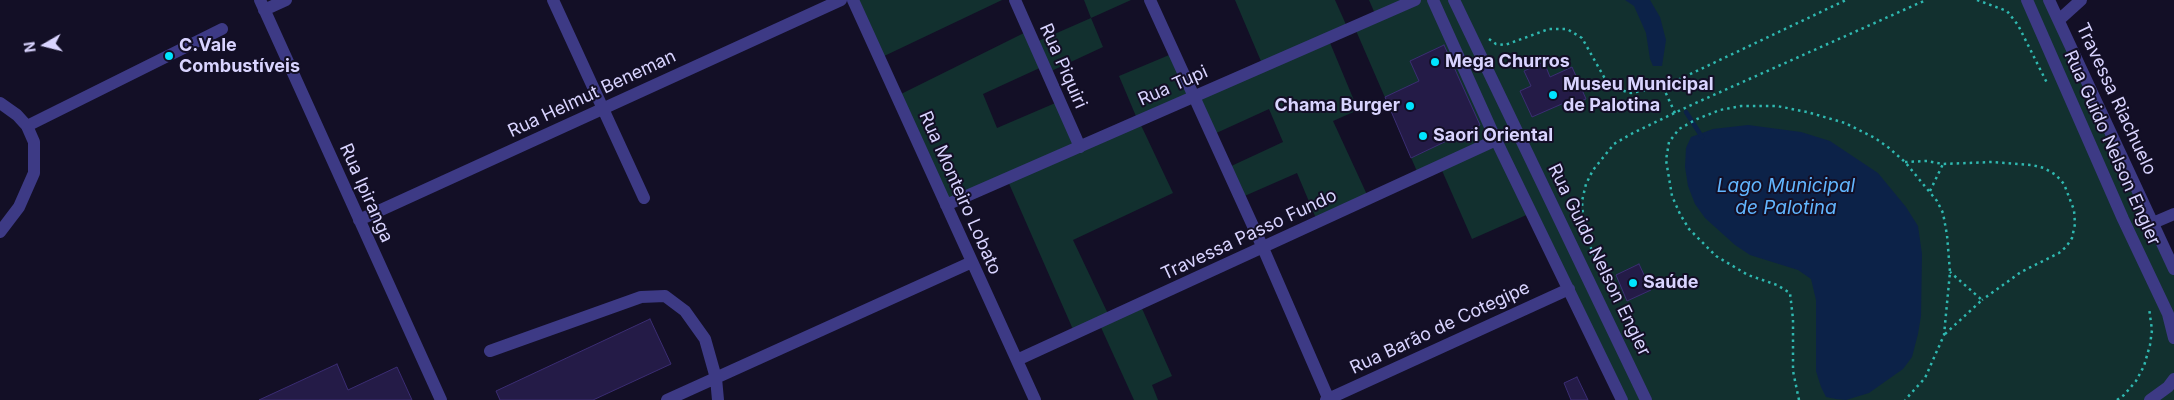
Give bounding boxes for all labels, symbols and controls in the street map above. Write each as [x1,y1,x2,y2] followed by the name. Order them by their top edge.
[20,20,70,70] north arrow
[1035,20,1091,112] street label: Rua Piquiri
[2071,20,2161,178] street label: Travessa Riachuelo
[179,35,300,78] place label: C.Vale Combustíveis
[20,41,39,54] text: N
[505,46,679,142] street label: Rua Helmut Beneman
[2059,47,2165,249] street label: Rua Guido Nelson Engler
[163,50,175,62] marker: C.Vale Combustíveis
[1445,51,1570,73] place label: Mega Churros
[1429,56,1441,68] marker: Mega Churros
[1135,61,1211,111] street label: Rua Tupi
[1563,74,1714,116] place label: Museu Municipal de Palotina
[1547,89,1559,101] marker: Museu Municipal de Palotina
[1274,95,1400,117] place label: Chama Burger
[1404,100,1416,112] marker: Chama Burger
[914,108,1006,278] street label: Rua Monteiro Lobato
[1433,125,1553,147] place label: Saori Oriental
[1417,130,1429,142] marker: Saori Oriental
[335,140,397,246] street label: Rua Ipiranga
[1543,160,1655,360] street label: Rua Guido Nelson Engler
[1717,175,1855,219] water label: Lago Municipal de Palotina
[1158,185,1340,285] street label: Travessa Passo Fundo
[1643,272,1699,294] place label: Saúde
[1347,277,1533,379] street label: Rua Barão de Cotegipe
[1627,277,1639,289] marker: Saúde

